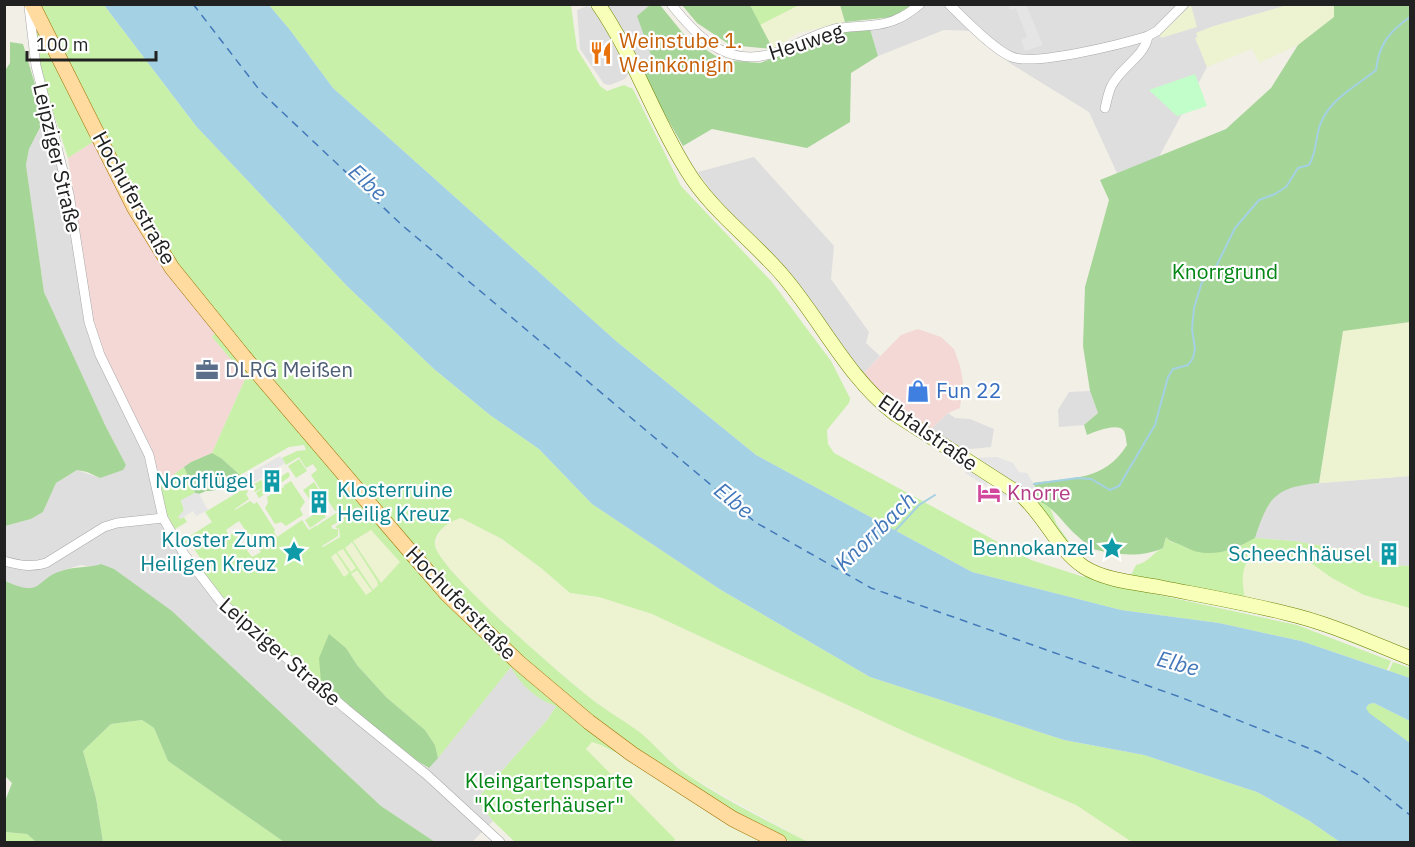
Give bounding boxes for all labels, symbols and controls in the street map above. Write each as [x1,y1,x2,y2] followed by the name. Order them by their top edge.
[765,16,847,66] street label: Heuweg
[27,24,156,62] scale bar
[619,26,742,78] place label: Weinstube 1. Weinkönigin
[36,33,88,56] text: 100 m
[588,40,614,66] restaurant icon: Weinstube 1. Weinkönigin
[27,80,89,235] street label: Leipziger Straße
[87,126,183,269] street label: Hochuferstraße
[343,157,394,206] water label: Elbe
[1172,257,1278,285] park label: Knorrgrund
[225,355,353,383] place label: DLRG Meißen
[194,357,220,383] office icon: DLRG Meißen
[936,376,1001,404] place label: Fun 22
[905,378,931,404] shop icon: Fun 22
[873,388,984,477] street label: Elbtalstraße
[155,466,254,494] place label: Nordflügel
[259,468,285,494] building icon: Nordflügel
[337,475,453,527] place label: Klosterruine Heilig Kreuz
[709,475,760,524] water label: Elbe
[1007,478,1071,506] place label: Knorre
[976,480,1002,506] hotel icon: Knorre
[828,485,922,577] water label: Knorrbach
[306,489,332,515] building icon: Klosterruine Heilig Kreuz
[140,525,276,577] place label: Kloster Zum Heiligen Kreuz
[972,533,1094,561] place label: Bennokanzel
[1099,535,1125,561] place icon: Bennokanzel
[281,539,307,565] place icon: Kloster Zum Heiligen Kreuz
[400,539,523,665] street label: Hochuferstraße
[1228,539,1371,567] place label: Scheechhäusel
[1376,541,1402,567] building icon: Scheechhäusel
[214,591,347,712] street label: Leipziger Straße
[1154,643,1202,682] water label: Elbe
[465,766,633,818] park label: Kleingartensparte "Klosterhäuser"

